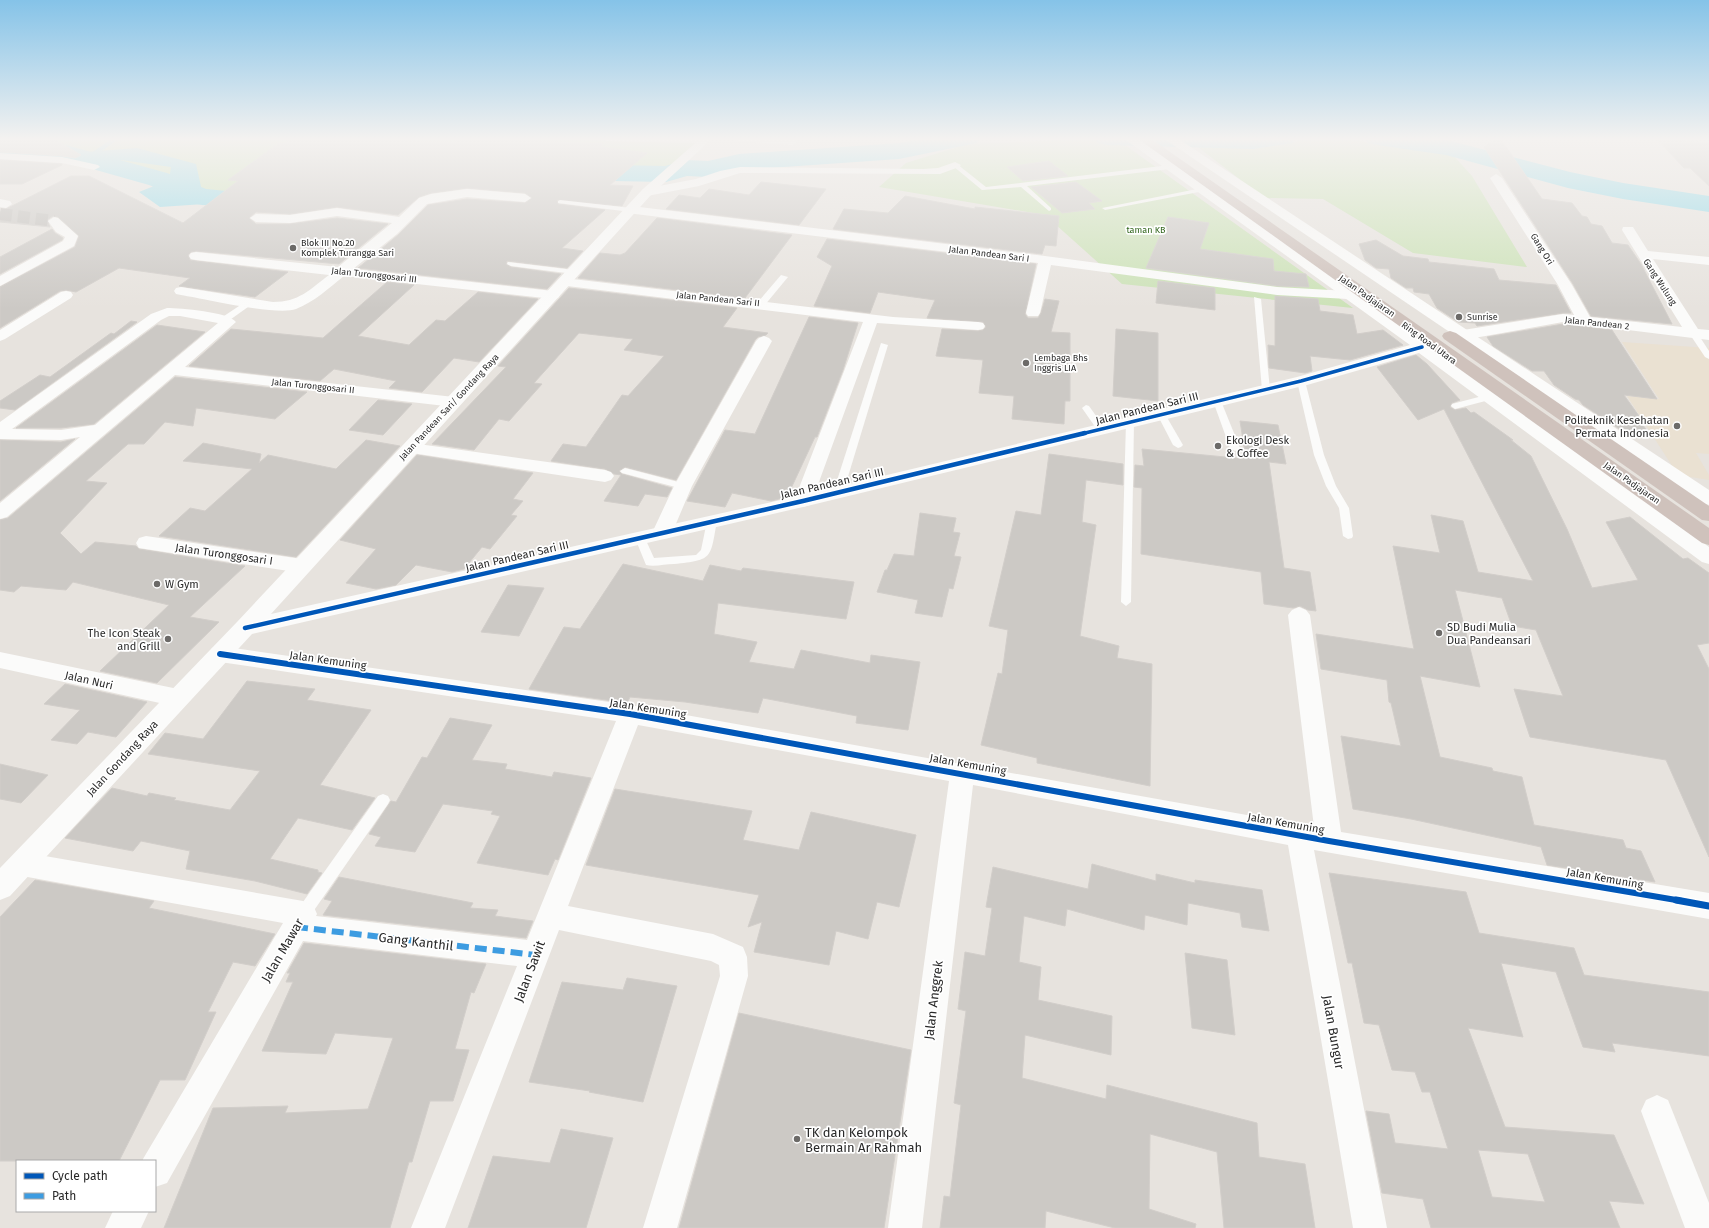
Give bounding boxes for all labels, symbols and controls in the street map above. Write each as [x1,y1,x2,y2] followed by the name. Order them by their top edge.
[1126,225,1166,235] park label: taman KB
[1528,231,1556,267] street label: Gang Ori
[301,238,394,258] place label: Blok III No.20 Komplek Turangga Sari
[288,243,298,253] marker: Blok III No.20 Komplek Turangga Sari
[948,244,1030,264] street label: Jalan Pandean Sari I
[1641,257,1679,307] street label: Gang Wulung
[331,266,417,284] street label: Jalan Turonggosari III
[1337,273,1397,319] street label: Jalan Padjajaran
[676,290,760,308] street label: Jalan Pandean Sari II
[1454,312,1464,322] marker: Sunrise
[1467,312,1498,322] place label: Sunrise
[1564,315,1630,331] street label: Jalan Pandean 2
[1400,320,1459,366] street label: Ring Road Utara
[397,352,501,462] street label: Jalan Pandean Sari/ Gondang Raya
[1034,353,1088,373] place label: Lembaga Bhs Inggris LIA
[1021,358,1031,368] marker: Lembaga Bhs Inggris LIA
[271,377,355,395] street label: Jalan Turonggosari II
[1094,389,1200,428] street label: Jalan Pandean Sari III
[1564,414,1669,440] place label: Politeknik Kesehatan Permata Indonesia
[1672,421,1682,431] marker: Politeknik Kesehatan Permata Indonesia
[1226,434,1289,460] place label: Ekologi Desk & Coffee
[1213,441,1223,451] marker: Ekologi Desk & Coffee
[1602,460,1662,506] street label: Jalan Padjajaran
[779,465,885,502] street label: Jalan Pandean Sari III
[464,538,570,575] street label: Jalan Pandean Sari III
[174,541,274,568] street label: Jalan Turonggosari I
[165,578,199,591] place label: W Gym
[152,579,162,589] marker: W Gym
[1447,621,1531,647] place label: SD Budi Mulia Dua Pandeansari
[88,627,160,653] place label: The Icon Steak and Grill
[1434,628,1444,638] marker: SD Budi Mulia Dua Pandeansari
[163,634,173,644] marker: The Icon Steak and Grill
[289,649,368,672] street label: Jalan Kemuning
[64,669,114,692] street label: Jalan Nuri
[609,696,688,721] street label: Jalan Kemuning
[84,718,161,799] street label: Jalan Gondang Raya
[929,751,1008,778] street label: Jalan Kemuning
[1247,810,1326,837] street label: Jalan Kemuning
[1566,865,1645,892] street label: Jalan Kemuning
[258,916,307,985] street label: Jalan Mawar
[378,929,454,954] street label: Gang Kanthil
[511,938,548,1004] street label: Jalan Sawit
[921,959,946,1041] street label: Jalan Anggrek
[1320,994,1347,1070] street label: Jalan Bungur
[805,1125,922,1155] place label: TK dan Kelompok Bermain Ar Rahmah
[792,1134,802,1144] marker: TK dan Kelompok Bermain Ar Rahmah
[16,1160,156,1212] legend
[52,1169,108,1183] text: Cycle path
[52,1189,76,1203] text: Path

